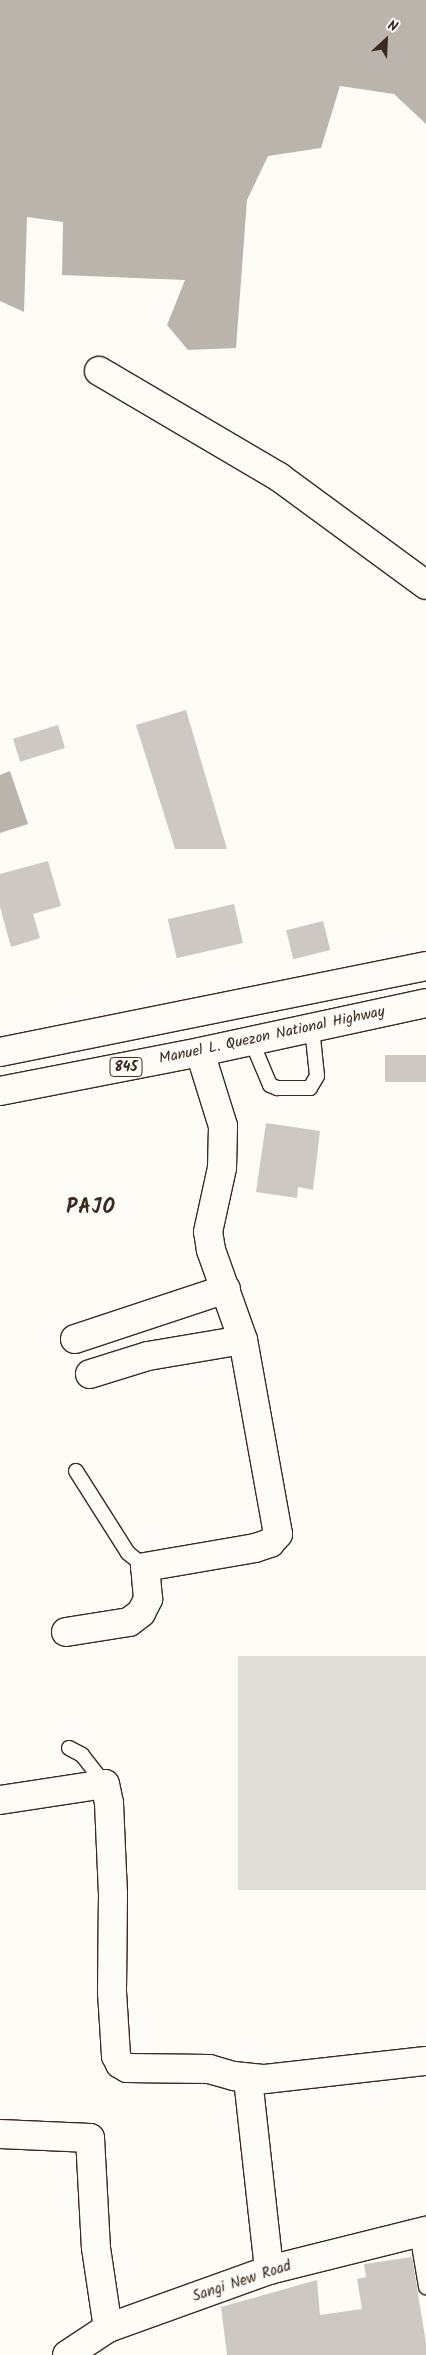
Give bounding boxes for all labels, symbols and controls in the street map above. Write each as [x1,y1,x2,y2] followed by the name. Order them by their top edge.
[361,15,411,65] north arrow
[384,15,401,38] text: N
[157,1003,387,1069] street label: Manuel L. Quezon National Highway
[108,1056,144,1078] road number: 845
[66,1196,116,1220] district label: PAJO
[190,2258,294,2306] street label: Sangi New Road

